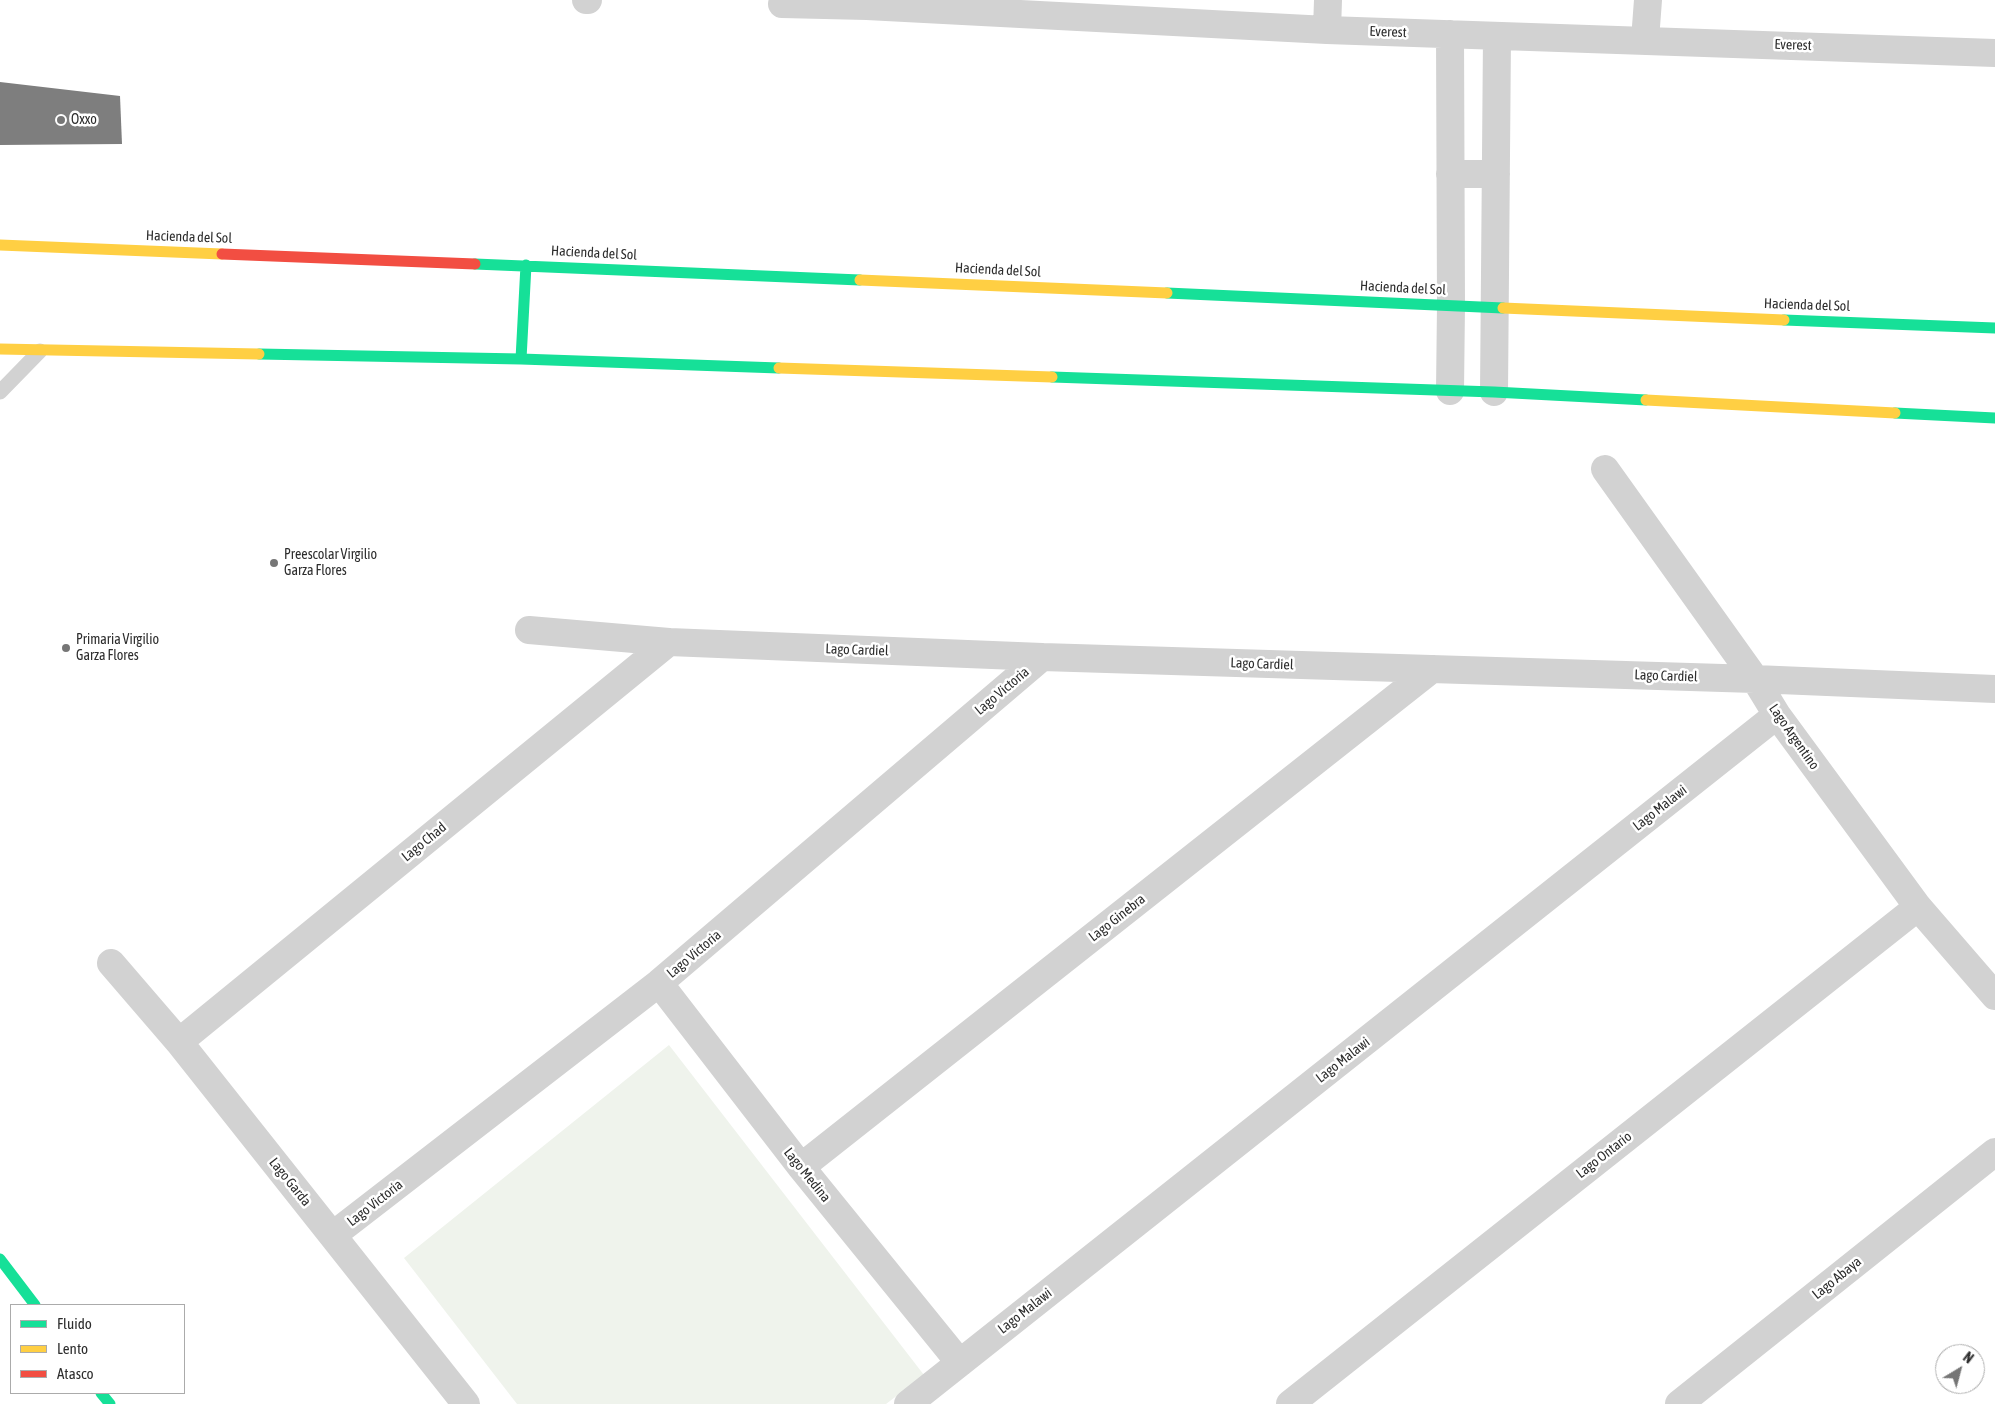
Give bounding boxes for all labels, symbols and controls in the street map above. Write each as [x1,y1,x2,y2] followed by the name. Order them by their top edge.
[1369,23,1407,41] street label: Everest
[1774,36,1812,54] street label: Everest
[71,112,97,128] place label: Oxxo
[55,114,67,126] marker: Oxxo
[146,227,232,247] street label: Hacienda del Sol
[551,242,637,264] street label: Hacienda del Sol
[955,259,1041,281] street label: Hacienda del Sol
[1360,277,1446,299] street label: Hacienda del Sol
[1764,295,1850,315] street label: Hacienda del Sol
[284,547,377,580] place label: Preescolar Virgilio Garza Flores
[268,557,280,569] marker: Preescolar Virgilio Garza Flores
[76,632,159,664] place label: Primaria Virgilio Garza Flores
[825,641,889,659] street label: Lago Cardiel
[60,642,72,654] marker: Primaria Virgilio Garza Flores
[1230,655,1294,673] street label: Lago Cardiel
[971,663,1033,719] street label: Lago Victoria
[1634,667,1698,685] street label: Lago Cardiel
[1765,701,1823,773] street label: Lago Argentino
[1630,782,1690,834] street label: Lago Malawi
[398,819,450,865] street label: Lago Chad
[1085,891,1149,945] street label: Lago Ginebra
[663,926,725,982] street label: Lago Victoria
[1313,1034,1373,1086] street label: Lago Malawi
[1573,1128,1635,1182] street label: Lago Ontario
[780,1144,834,1206] street label: Lago Medina
[265,1154,315,1210] street label: Lago Garda
[344,1176,406,1230] street label: Lago Victoria
[1809,1253,1865,1303] street label: Lago Abaya
[995,1285,1055,1337] street label: Lago Malawi
[10,1304,185,1394] legend
[57,1315,92,1332] text: Fluido
[57,1340,88,1357] text: Lento
[1935,1344,1985,1394] north arrow
[1960,1349,1977,1367] text: N
[57,1365,94,1382] text: Atasco

